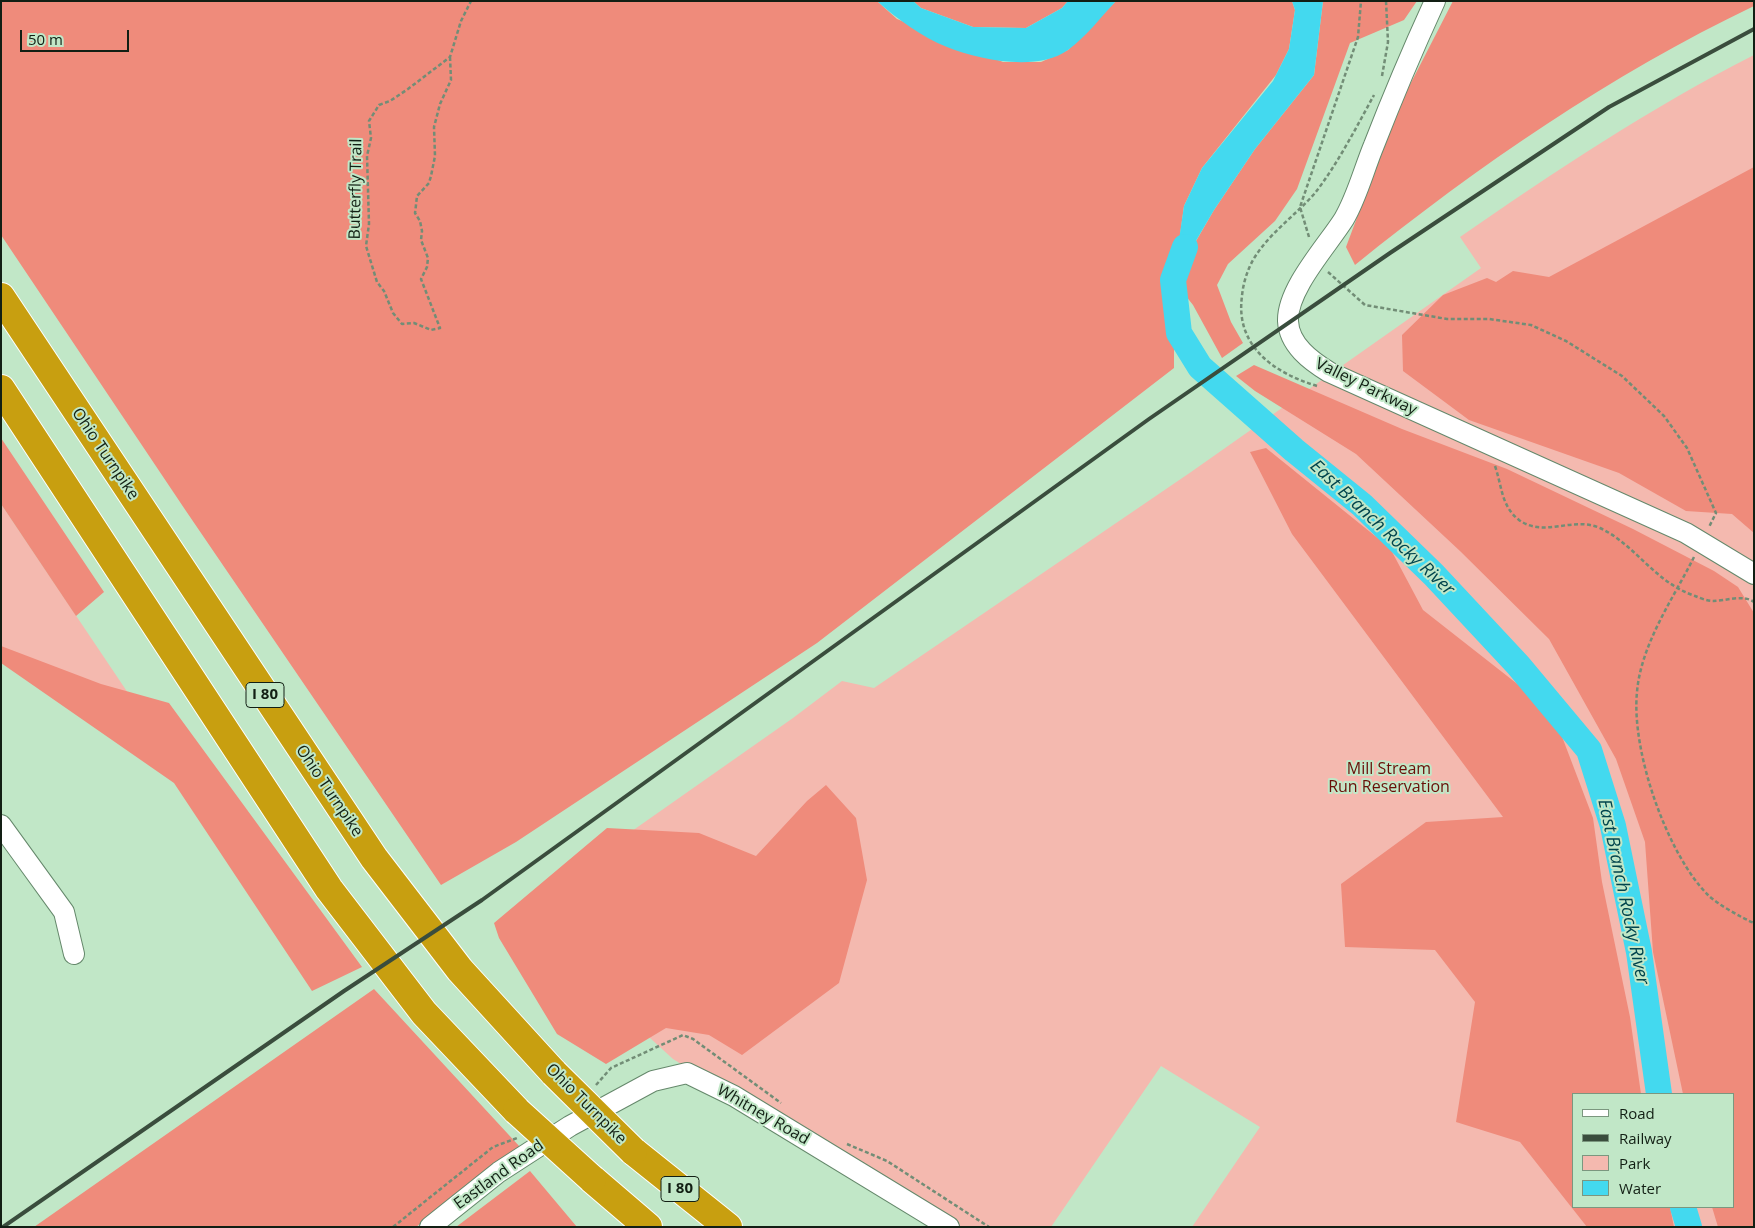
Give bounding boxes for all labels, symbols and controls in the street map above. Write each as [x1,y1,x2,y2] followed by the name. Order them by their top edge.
[22,20,131,52] scale bar
[28,29,63,49] text: 50 m
[346,138,366,240] street label: Butterfly Trail
[1312,354,1420,420] street label: Valley Parkway
[67,405,143,503] street label: Ohio Turnpike
[1306,456,1458,600] water label: East Branch Rocky River
[246,682,284,708] road number: I 80
[291,742,367,840] street label: Ohio Turnpike
[1328,759,1450,797] park label: Mill Stream Run Reservation
[1593,797,1653,987] water label: East Branch Rocky River
[542,1060,630,1148] street label: Ohio Turnpike
[713,1081,813,1149] street label: Whitney Road
[1572,1093,1735,1208] legend
[1619,1103,1655,1123] text: Road
[1619,1128,1672,1148] text: Railway
[450,1136,548,1214] street label: Eastland Road
[1619,1153,1650,1173] text: Park
[661,1176,699,1202] road number: I 80
[1619,1178,1661,1198] text: Water

